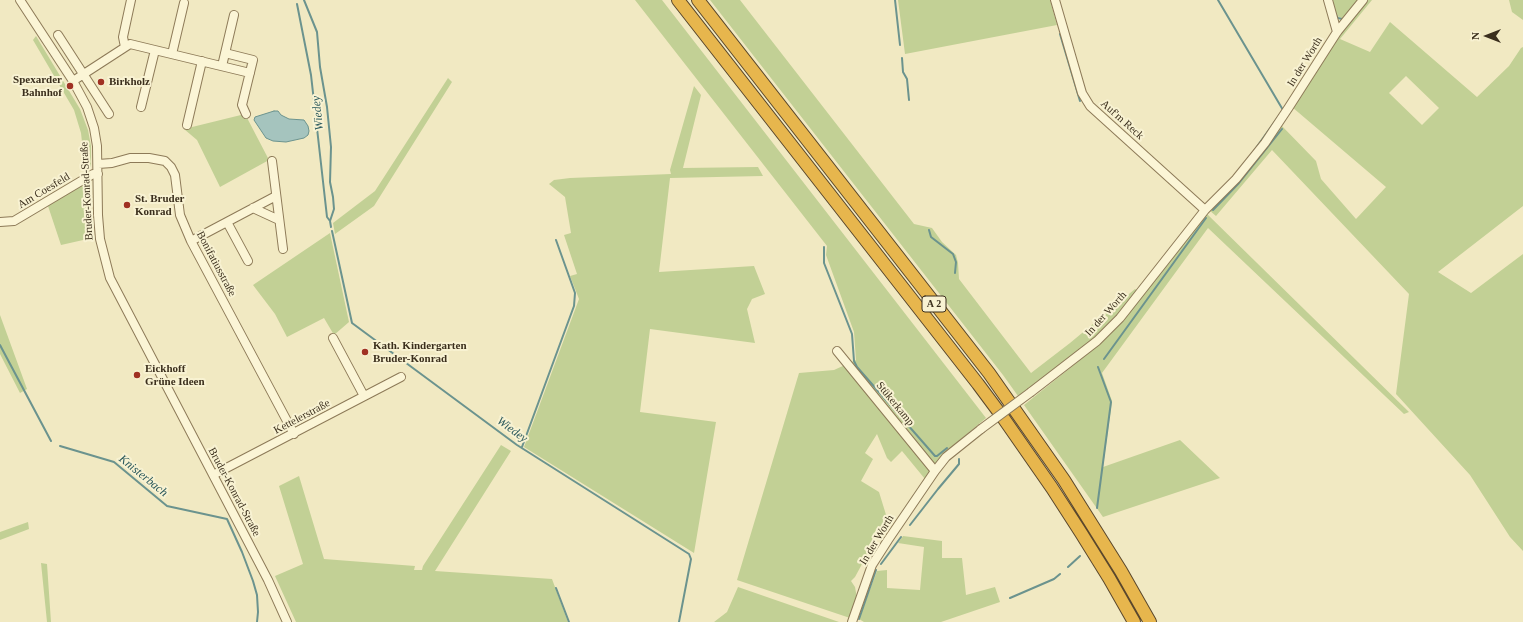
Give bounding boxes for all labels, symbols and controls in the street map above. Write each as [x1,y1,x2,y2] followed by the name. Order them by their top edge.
[1467,16,1507,56] north arrow
[1469,32,1481,40] text: N
[1285,35,1325,89] street label: In der Worth
[13,73,62,99] place label: Spexarder Bahnhof
[109,75,150,89] place label: Birkholz
[96,77,106,87] marker: Birkholz
[65,81,75,91] marker: Spexarder Bahnhof
[309,95,327,131] water label: Wiedey
[1098,97,1146,143] street label: Auf'm Reck
[78,141,96,241] street label: Bruder-Konrad-Straße
[16,170,72,212] street label: Am Coesfeld
[135,192,184,218] place label: St. Bruder Konrad
[122,200,132,210] marker: St. Bruder Konrad
[193,229,239,299] street label: Bonifatiusstraße
[1082,289,1130,339] street label: In der Worth
[922,296,946,312] road number: A 2
[373,339,466,365] place label: Kath. Kindergarten Bruder-Konrad
[360,347,370,357] marker: Kath. Kindergarten Bruder-Konrad
[145,362,205,388] place label: Eickhoff Grüne Ideen
[132,370,142,380] marker: Eickhoff Grüne Ideen
[873,379,917,429] street label: Stükerkamp
[272,397,332,437] street label: Kettelerstraße
[494,414,530,446] water label: Wiedey
[205,445,263,539] street label: Bruder-Konrad-Straße
[116,452,170,500] water label: Knisterbach
[857,513,897,567] street label: In der Worth

